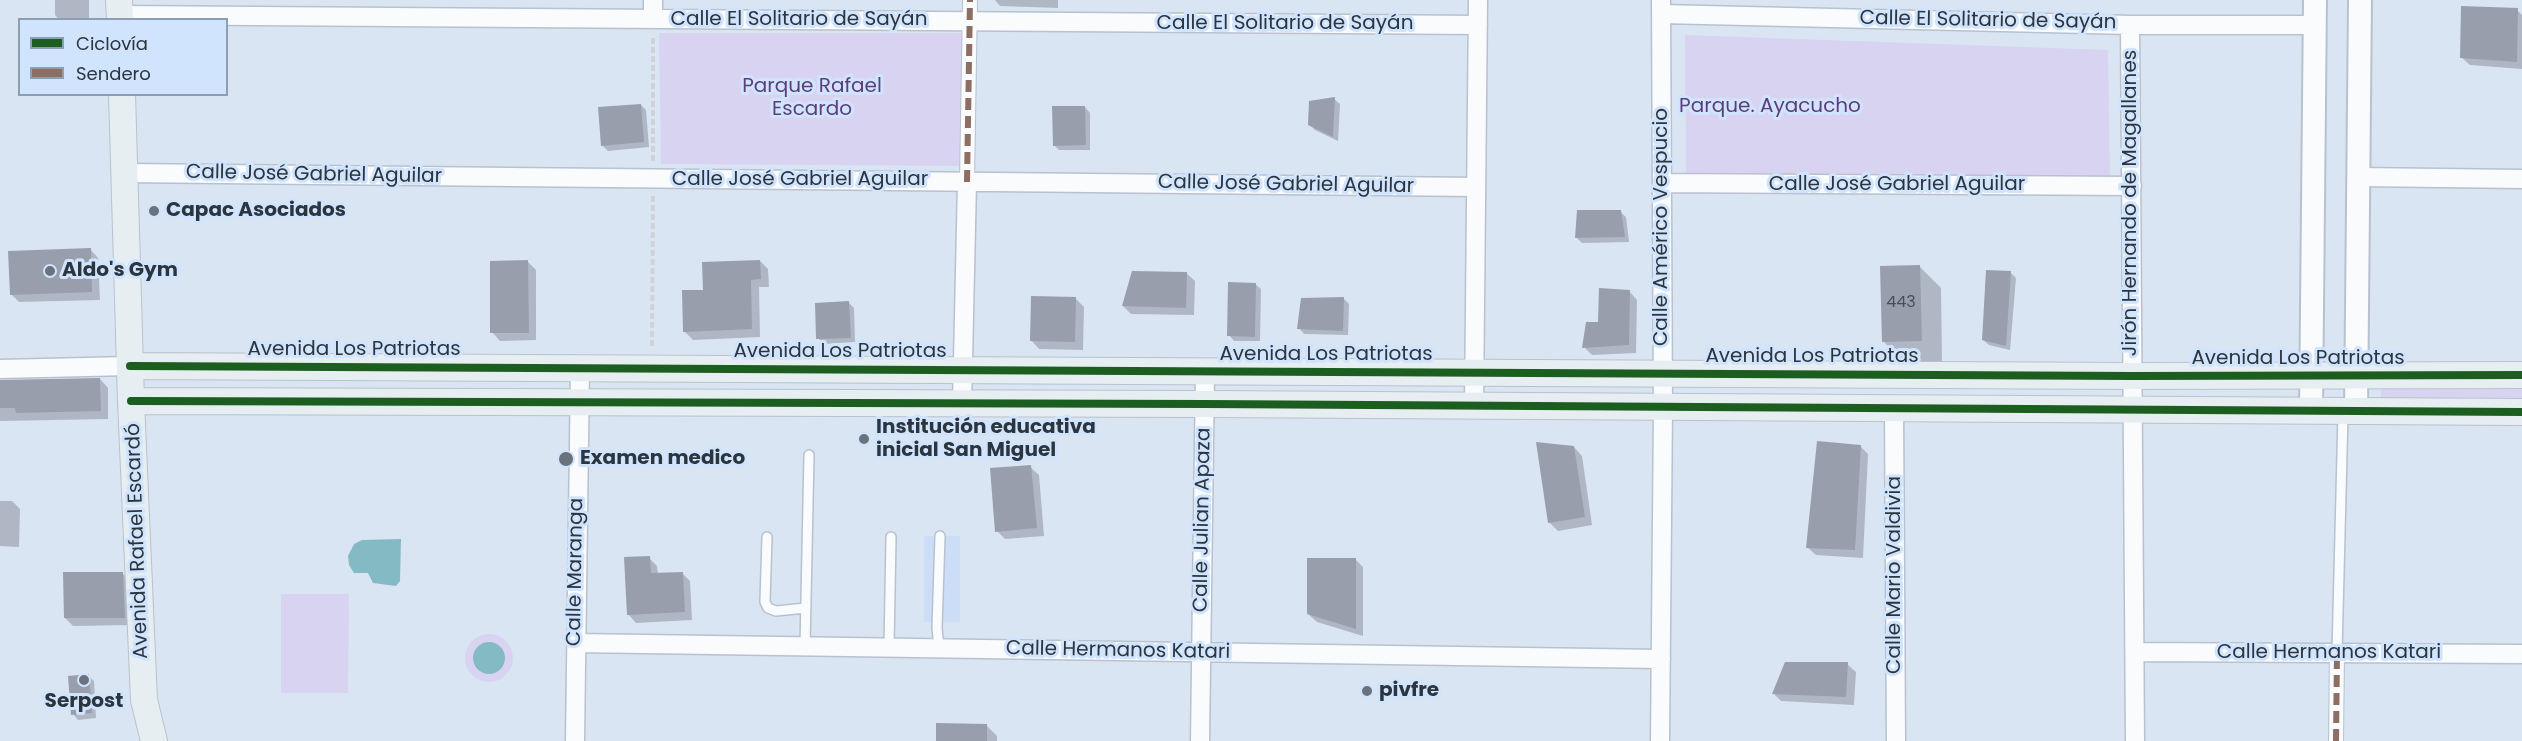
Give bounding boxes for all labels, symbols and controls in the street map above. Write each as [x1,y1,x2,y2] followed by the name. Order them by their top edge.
[1859,7,2117,35] street label: Calle El Solitario de Sayán
[671,8,927,32] street label: Calle El Solitario de Sayán
[1157,12,1413,36] street label: Calle El Solitario de Sayán
[18,18,228,96] legend
[76,31,148,56] text: Ciclovía
[2119,50,2143,356] street label: Jirón Hernando de Magallanes
[76,61,151,86] text: Sendero
[742,75,882,122] park label: Parque Rafael Escardo
[1679,95,1861,119] park label: Parque. Ayacucho
[1650,108,1674,346] street label: Calle Américo Vespucio
[186,161,442,189] street label: Calle José Gabriel Aguilar
[672,168,928,192] street label: Calle José Gabriel Aguilar
[1158,171,1414,199] street label: Calle José Gabriel Aguilar
[1769,173,2025,197] street label: Calle José Gabriel Aguilar
[166,199,346,223] place label: Capac Asociados
[147,204,161,218] marker: Capac Asociados
[62,259,178,283] place label: Aldo's Gym
[43,264,57,278] marker: Aldo's Gym
[1886,293,1916,313] house number: 443
[247,338,461,362] street label: Avenida Los Patriotas
[733,340,947,364] street label: Avenida Los Patriotas
[1219,343,1433,367] street label: Avenida Los Patriotas
[1705,345,1919,369] street label: Avenida Los Patriotas
[2191,347,2405,371] street label: Avenida Los Patriotas
[876,416,1096,463] place label: Institución educativa inicial San Miguel
[122,423,154,659] street label: Avenida Rafael Escardó
[1189,428,1217,612] street label: Calle Julian Apaza
[857,432,871,446] marker: Institución educativa inicial San Miguel
[580,447,745,471] place label: Examen medico
[557,450,575,468] marker: Examen medico
[1883,476,1907,674] street label: Calle Mario Valdivia
[563,498,589,646] street label: Calle Maranga
[1006,637,1230,665] street label: Calle Hermanos Katari
[2217,641,2441,665] street label: Calle Hermanos Katari
[77,673,91,687] marker: Serpost
[1379,679,1439,703] place label: pivfre
[1360,684,1374,698] marker: pivfre
[45,690,123,714] place label: Serpost

